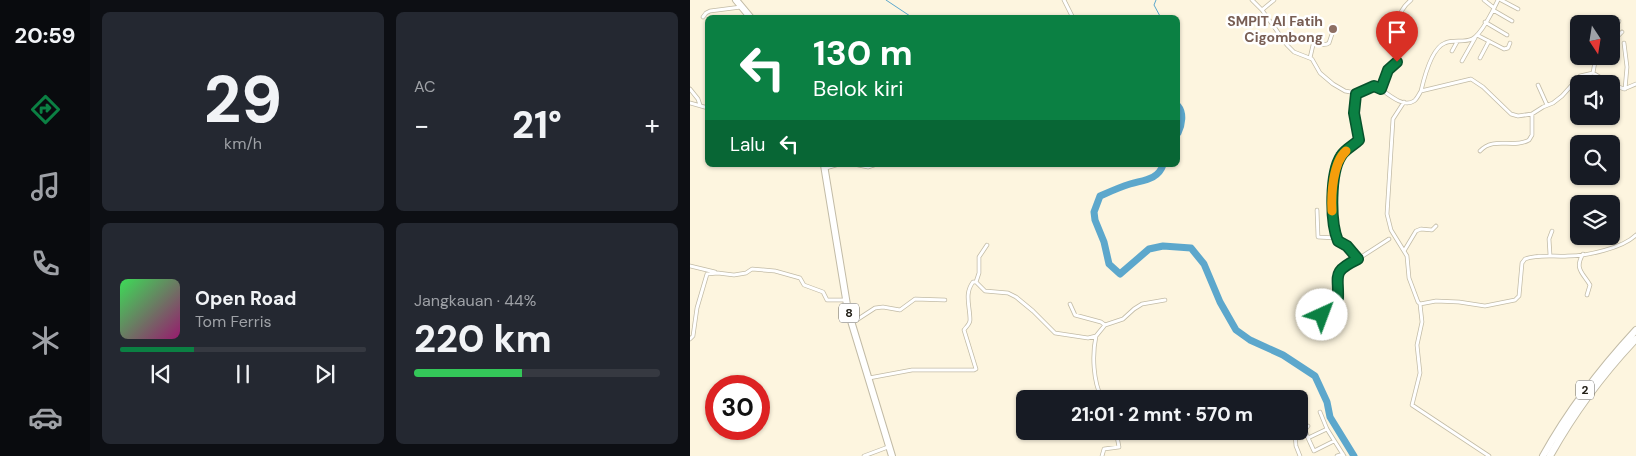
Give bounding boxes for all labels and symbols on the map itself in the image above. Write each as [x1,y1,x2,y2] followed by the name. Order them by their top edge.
[1376,11,1418,62] pin
[1227,12,1323,46] place label: SMPIT Al Fatih Cigombong
[1570,15,1620,65] north arrow
[1327,23,1339,35] marker: SMPIT Al Fatih Cigombong
[1295,288,1347,340] position arrow
[839,304,859,322] road number: 8
[705,375,770,440] speed limit sign: 30
[1576,380,1594,400] road number: 2

